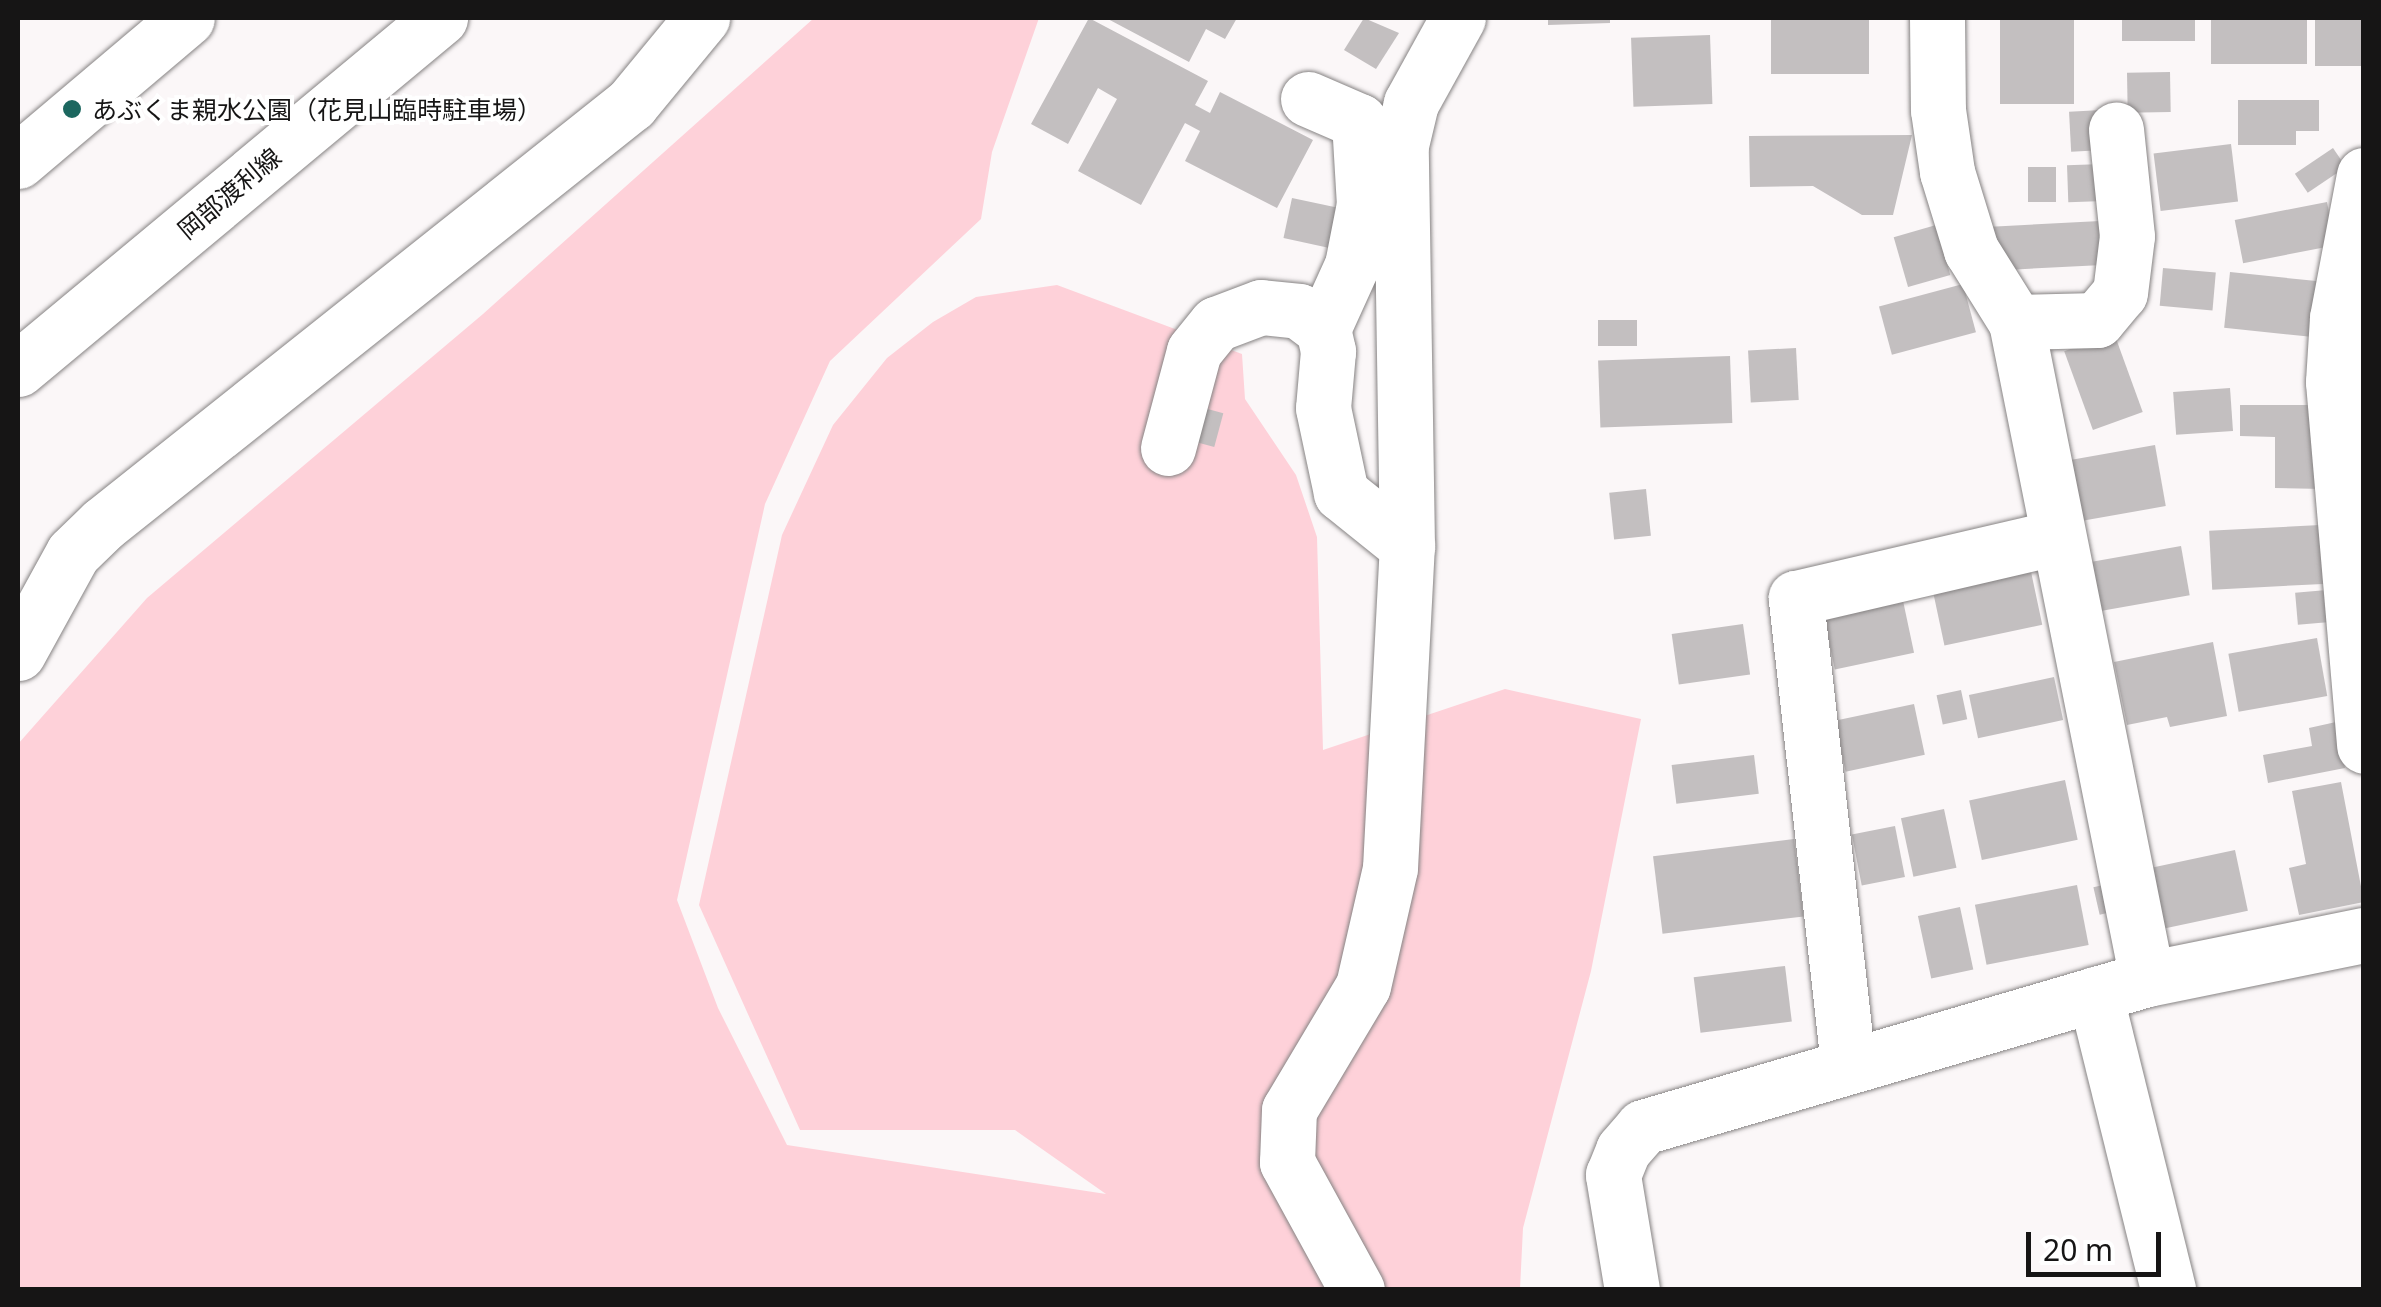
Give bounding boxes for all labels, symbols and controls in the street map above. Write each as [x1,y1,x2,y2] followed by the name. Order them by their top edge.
[92,94,542,124] place label: あぶくま親水公園（花見山臨時駐車場）
[61,98,83,120] marker: あぶくま親水公園（花見山臨時駐車場）
[171,141,287,245] street label: 岡部渡利線
[2031,1212,2166,1274] scale bar
[2043,1229,2113,1270] text: 20 m

